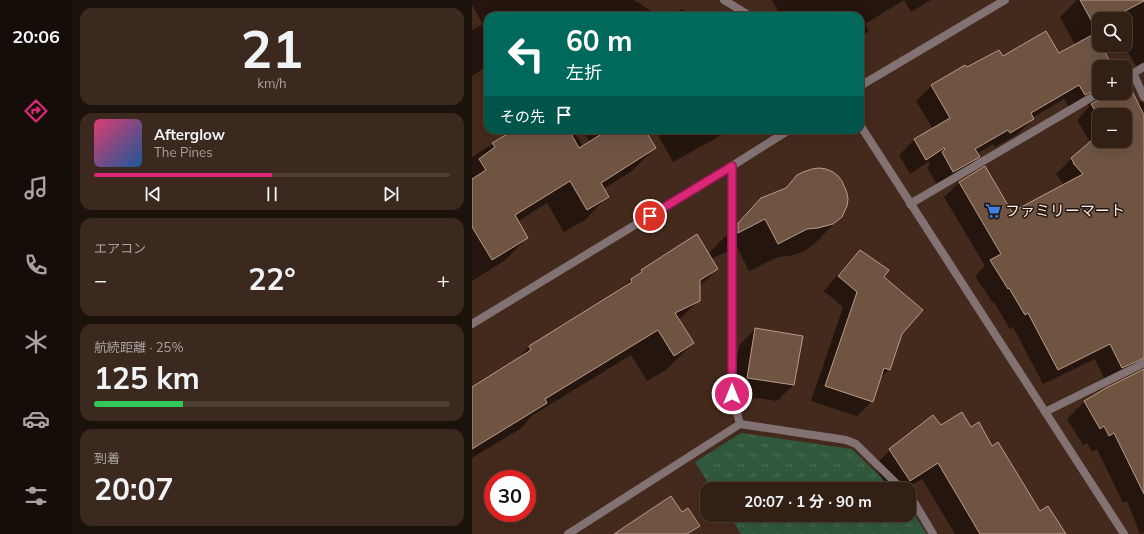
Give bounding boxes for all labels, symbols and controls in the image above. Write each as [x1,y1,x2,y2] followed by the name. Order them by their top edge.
[1092,12,1132,148] map controls
[1092,12,1132,52] button: search
[241,16,303,81] text: 21
[566,23,632,58] text: 60 m
[12,25,60,48] text: 20:06
[500,28,552,80] icon: left
[1092,60,1132,100] button: +
[566,61,602,84] text: 左折
[257,75,287,91] text: km/h
[22,97,50,125] icon: directions
[553,104,575,126] icon: arrive
[500,107,545,126] text: その先
[1092,108,1132,148] button: −
[154,125,225,144] text: Afterglow
[154,144,213,160] text: The Pines
[22,174,50,202] icon: music
[142,183,164,205] icon: previous
[261,183,283,205] icon: pause
[380,183,402,205] icon: next
[633,199,667,233] pin
[1005,201,1125,220] place label: ファミリーマート
[984,202,1002,220] supermarket icon: ファミリーマート
[639,205,661,227] icon: arrive
[94,240,146,256] text: エアコン
[22,251,50,279] icon: phone
[248,260,296,298] text: 22°
[94,266,107,294] text: −
[437,266,450,294] text: +
[22,328,50,356] icon: climate
[94,339,184,355] text: 航続距離 · 25%
[94,359,200,397] text: 125 km
[711,373,753,415] position arrow
[22,405,50,433] icon: car
[94,450,120,466] text: 到着
[94,470,173,508] text: 20:07
[484,470,536,522] speed limit sign: 30
[22,482,50,510] icon: filters
[744,492,872,511] text: 20:07 · 1 分 · 90 m

